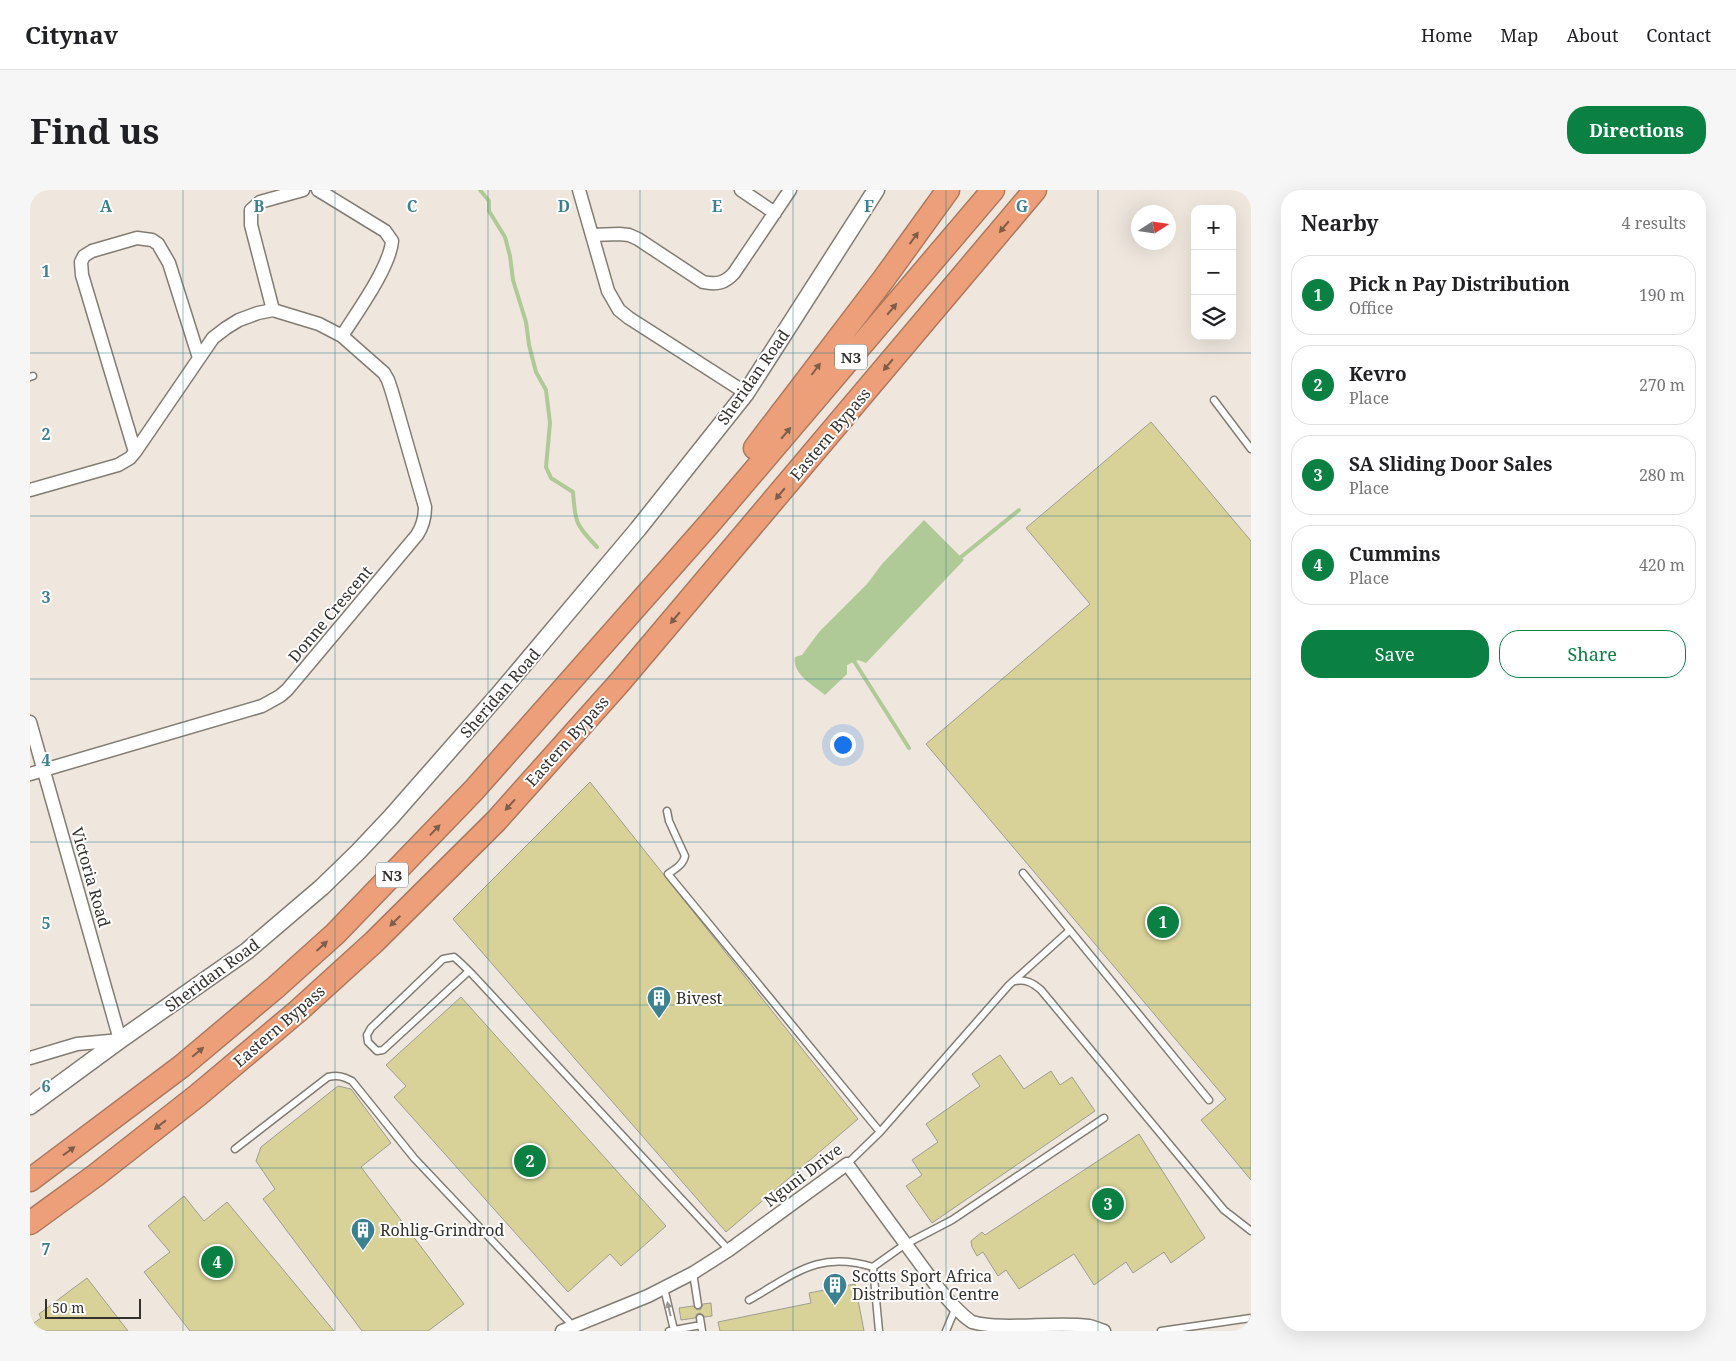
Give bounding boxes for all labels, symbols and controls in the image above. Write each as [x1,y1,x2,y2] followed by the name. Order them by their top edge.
[25,18,118,51] text: Citynav
[1421,23,1472,47] text: Home
[1500,23,1538,47] text: Map
[1566,23,1618,47] text: About
[1646,23,1711,47] text: Contact
[1567,106,1706,154] button: Directions
[30,107,159,154] text: Find us
[100,195,113,217] text: A
[254,195,265,217] text: B
[407,195,418,217] text: C
[558,195,570,217] text: D
[712,195,722,217] text: E
[864,195,874,217] text: F
[1016,195,1028,217] text: G
[1131,205,1176,250] north arrow
[1191,205,1236,340] map controls
[1191,205,1236,250] button: +
[1301,209,1379,237] text: Nearby
[1622,212,1686,234] text: 4 results
[998,221,1009,234] one-way arrow
[908,232,918,245] one-way arrow
[1191,250,1236,295] button: −
[41,260,51,282] text: 1
[1349,271,1570,297] text: Pick n Pay Distribution
[1313,284,1323,306] text: 1
[1639,284,1685,306] text: 190 m
[1191,295,1236,340] button: layers
[1349,297,1393,319] text: Office
[886,303,897,316] one-way arrow
[712,325,794,429] street label: Sheridan Road
[835,344,867,370] road number: N3
[882,359,894,371] one-way arrow
[1349,361,1407,387] text: Kevro
[811,363,822,376] one-way arrow
[1313,374,1323,396] text: 2
[1639,374,1685,396] text: 270 m
[785,383,875,485] street label: Eastern Bypass
[1349,387,1389,409] text: Place
[41,423,51,445] text: 2
[781,427,792,440] one-way arrow
[1349,451,1552,477] text: SA Sliding Door Sales
[1313,464,1323,486] text: 3
[1639,464,1685,486] text: 280 m
[1349,477,1389,499] text: Place
[774,487,785,500] one-way arrow
[1349,541,1440,567] text: Cummins
[1313,554,1323,576] text: 4
[1639,554,1685,576] text: 420 m
[283,561,377,667] street label: Donne Crescent
[1349,567,1389,589] text: Place
[41,586,51,608] text: 3
[669,611,680,624] one-way arrow
[1301,630,1489,678] button: Save
[1499,630,1686,678] button: Share
[455,643,545,742] street label: Sheridan Road
[520,691,614,791] street label: Eastern Bypass
[830,732,856,758] your location
[41,749,51,771] text: 4
[504,799,515,812] one-way arrow
[66,824,116,930] street label: Victoria Road
[429,824,441,836] one-way arrow
[376,862,408,888] road number: N3
[1147,903,1179,941] pin: 1
[41,912,51,934] text: 5
[389,915,401,927] one-way arrow
[160,933,264,1017] street label: Sheridan Road
[315,940,327,952] one-way arrow
[228,980,330,1072] street label: Eastern Bypass
[646,985,672,1019] building icon: Bivest
[676,987,723,1009] place label: Bivest
[192,1046,204,1058] one-way arrow
[41,1075,51,1097] text: 6
[154,1120,167,1131] one-way arrow
[759,1138,847,1212] street label: Nguni Drive
[514,1142,546,1180] pin: 2
[62,1146,76,1156] one-way arrow
[1092,1185,1124,1223] pin: 3
[350,1217,376,1251] building icon: Rohlig-Grindrod
[380,1219,505,1241] place label: Rohlig-Grindrod
[41,1238,51,1260] text: 7
[201,1243,233,1281] pin: 4
[852,1265,999,1305] place label: Scotts Sport Africa Distribution Centre
[822,1272,848,1306] building icon: Scotts Sport Africa Distribution Centre
[45,1296,141,1319] scale bar
[52,1298,85,1317] text: 50 m
[665,1301,673,1316] one-way arrow

